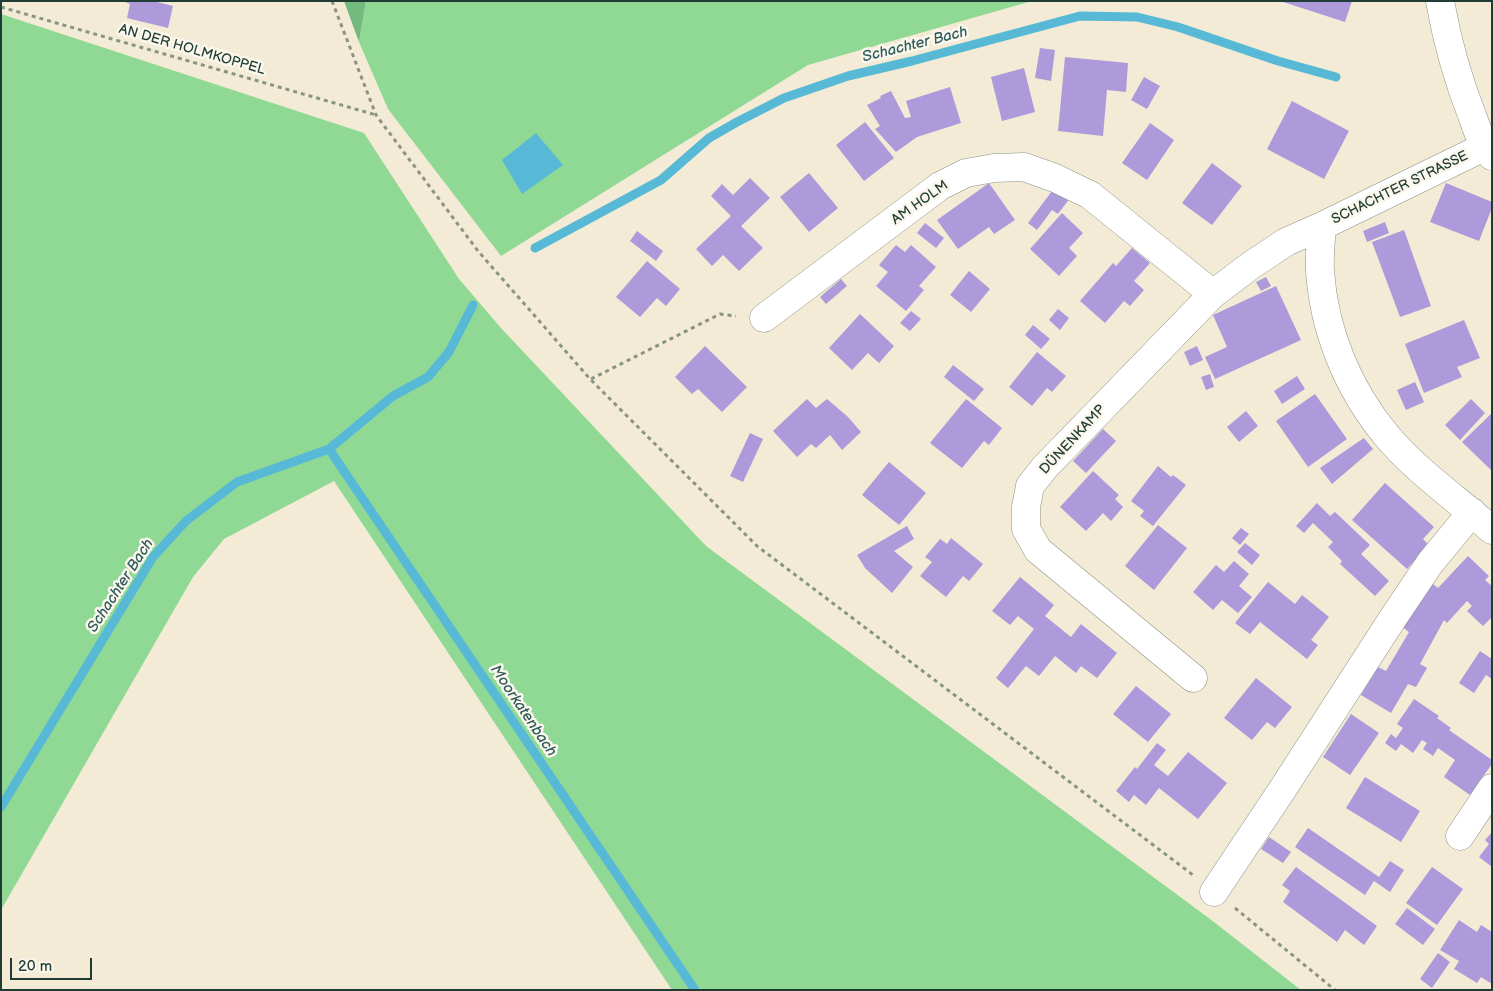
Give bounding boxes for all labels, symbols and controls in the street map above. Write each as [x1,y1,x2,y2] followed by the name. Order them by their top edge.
[117,21,267,79] street label: AN DER HOLMKOPPEL
[861,23,969,67] water label: Schachter Bach
[1329,148,1471,228] street label: SCHACHTER STRASSE
[888,177,952,229] street label: AM HOLM
[1037,402,1109,478] street label: DÜNENKAMP
[84,536,158,636] water label: Schachter Bach
[486,662,560,760] water label: Moorkatenbach
[12,948,95,980] scale bar
[18,957,52,976] text: 20 m

